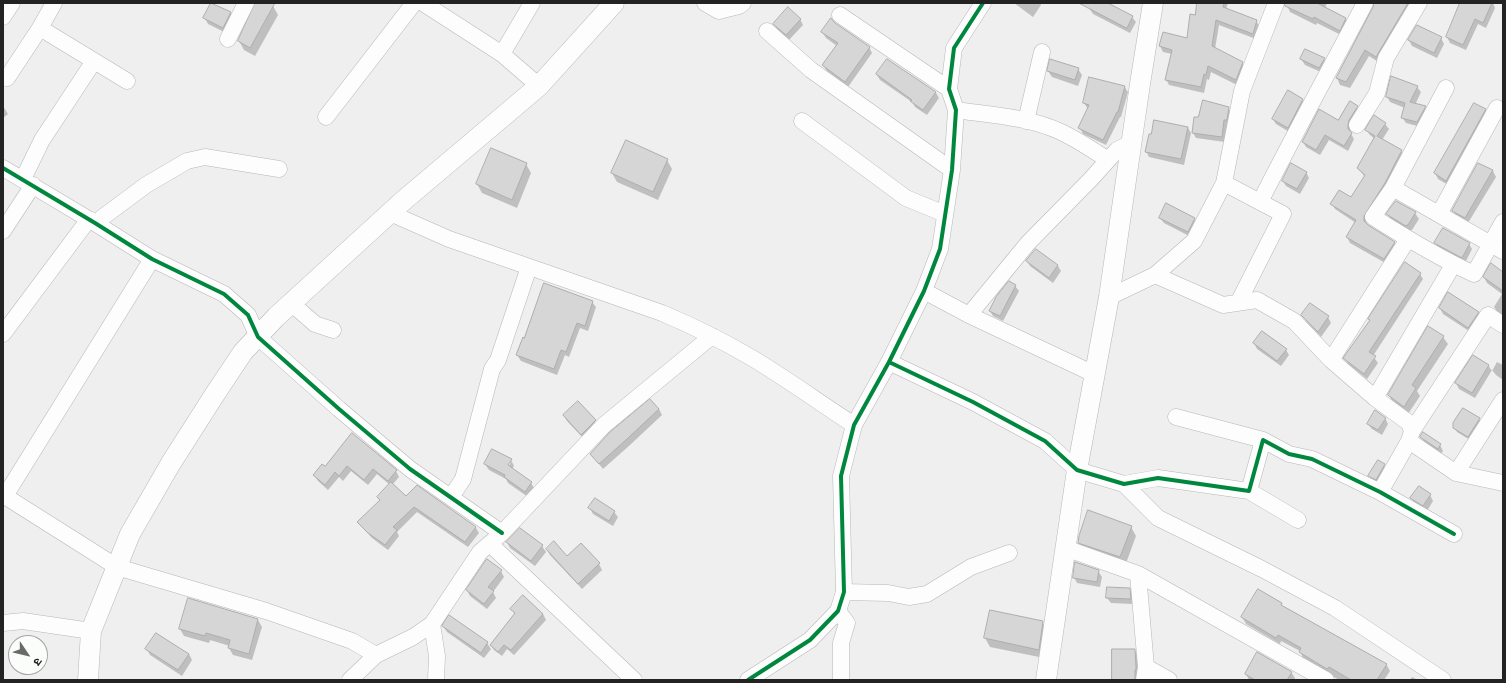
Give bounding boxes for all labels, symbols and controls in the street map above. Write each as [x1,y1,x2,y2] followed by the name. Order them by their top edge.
[8,635,48,675] north arrow
[31,656,44,667] text: उ

